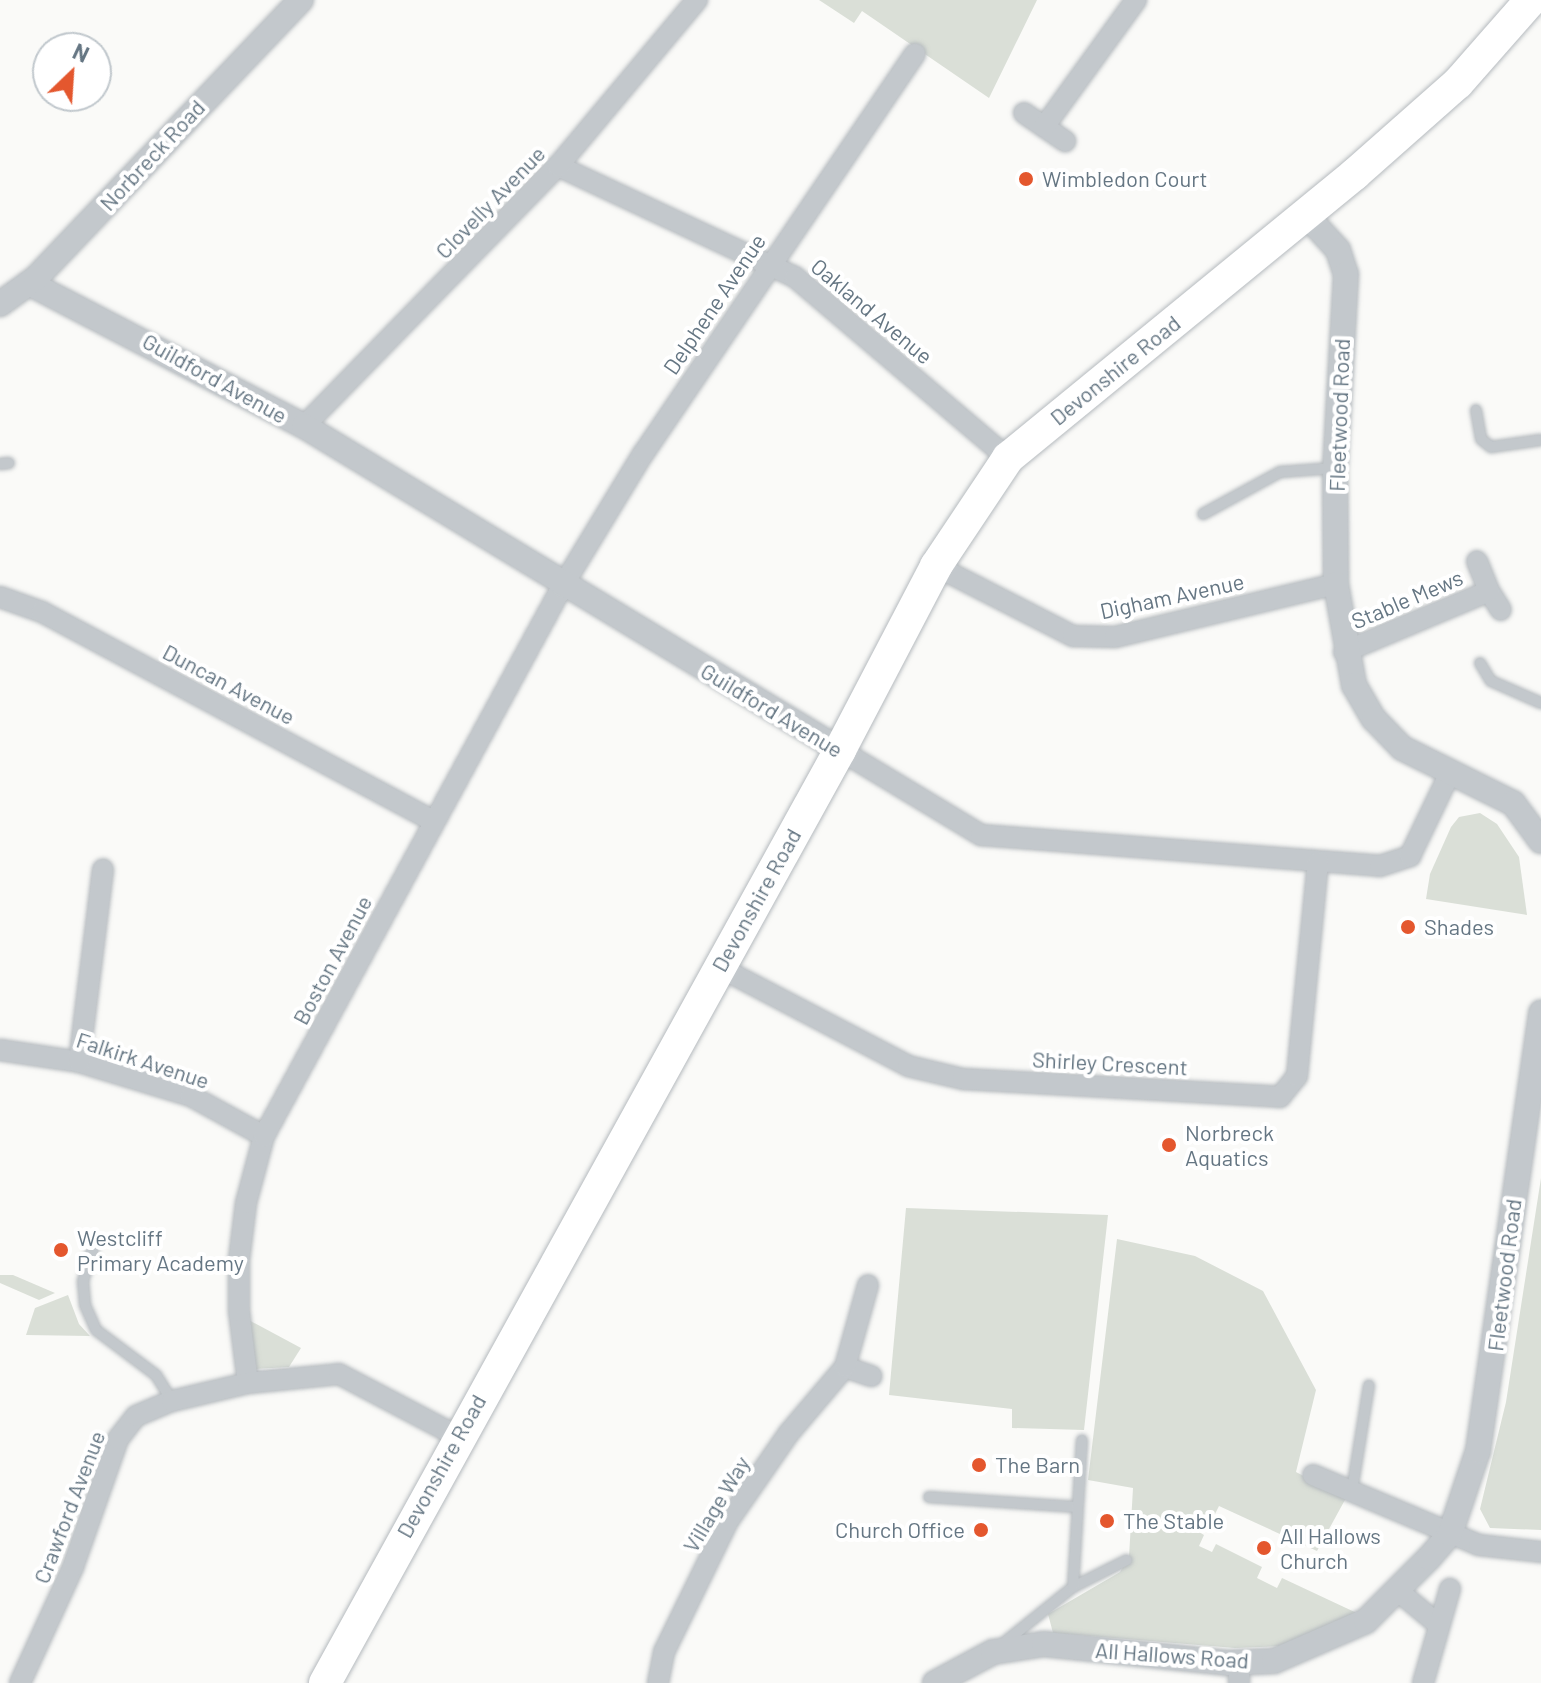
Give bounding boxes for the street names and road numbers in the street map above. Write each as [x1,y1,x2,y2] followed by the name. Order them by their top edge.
[94,94,210,216] street label: Norbreck Road
[430,140,550,264] street label: Clovelly Avenue
[657,229,771,379] street label: Delphene Avenue
[806,253,938,369] street label: Oakland Avenue
[1045,309,1185,431] street label: Devonshire Road
[138,327,292,429] street label: Guildford Avenue
[1323,338,1355,492] street label: Fleetwood Road
[1347,564,1467,634] street label: Stable Mews
[1098,568,1246,624] street label: Digham Avenue
[159,638,299,730] street label: Duncan Avenue
[696,657,848,763] street label: Guildford Avenue
[706,824,806,976] street label: Devonshire Road
[287,891,377,1029] street label: Boston Avenue
[73,1026,213,1094] street label: Falkirk Avenue
[1032,1046,1188,1080] street label: Shirley Crescent
[1482,1197,1526,1353] street label: Fleetwood Road
[391,1390,491,1542] street label: Devonshire Road
[28,1427,110,1587] street label: Crawford Avenue
[677,1451,755,1557] street label: Village Way
[1094,1636,1250,1674] street label: All Hallows Road

